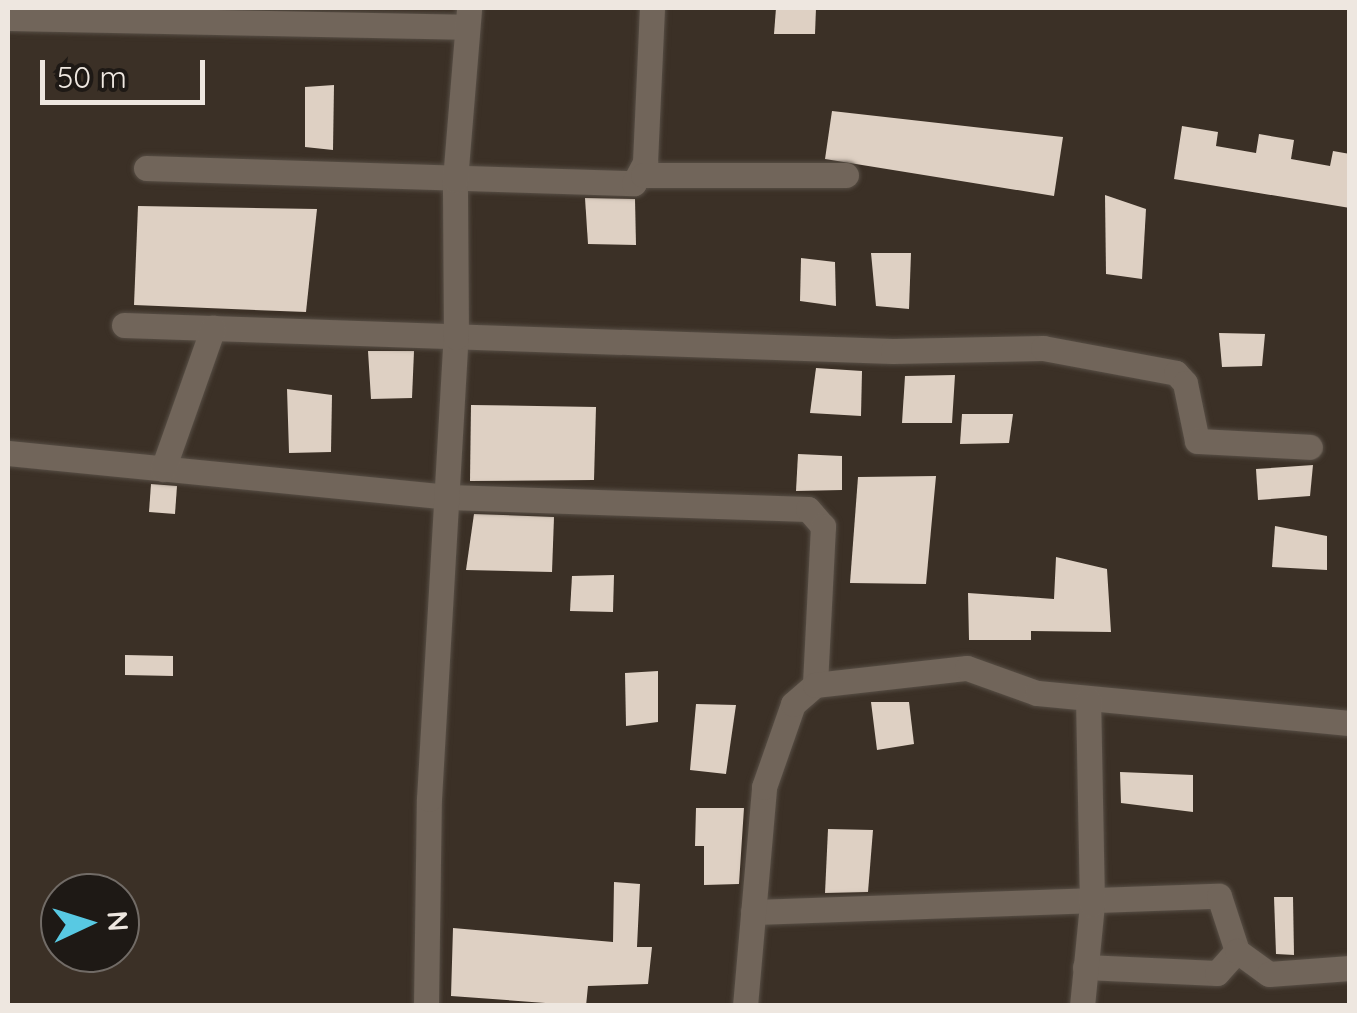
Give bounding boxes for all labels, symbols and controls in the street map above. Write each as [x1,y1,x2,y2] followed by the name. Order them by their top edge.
[45,40,210,102] scale bar
[57,58,127,96] text: 50 m
[40,873,140,973] north arrow
[100,910,137,933] text: N

